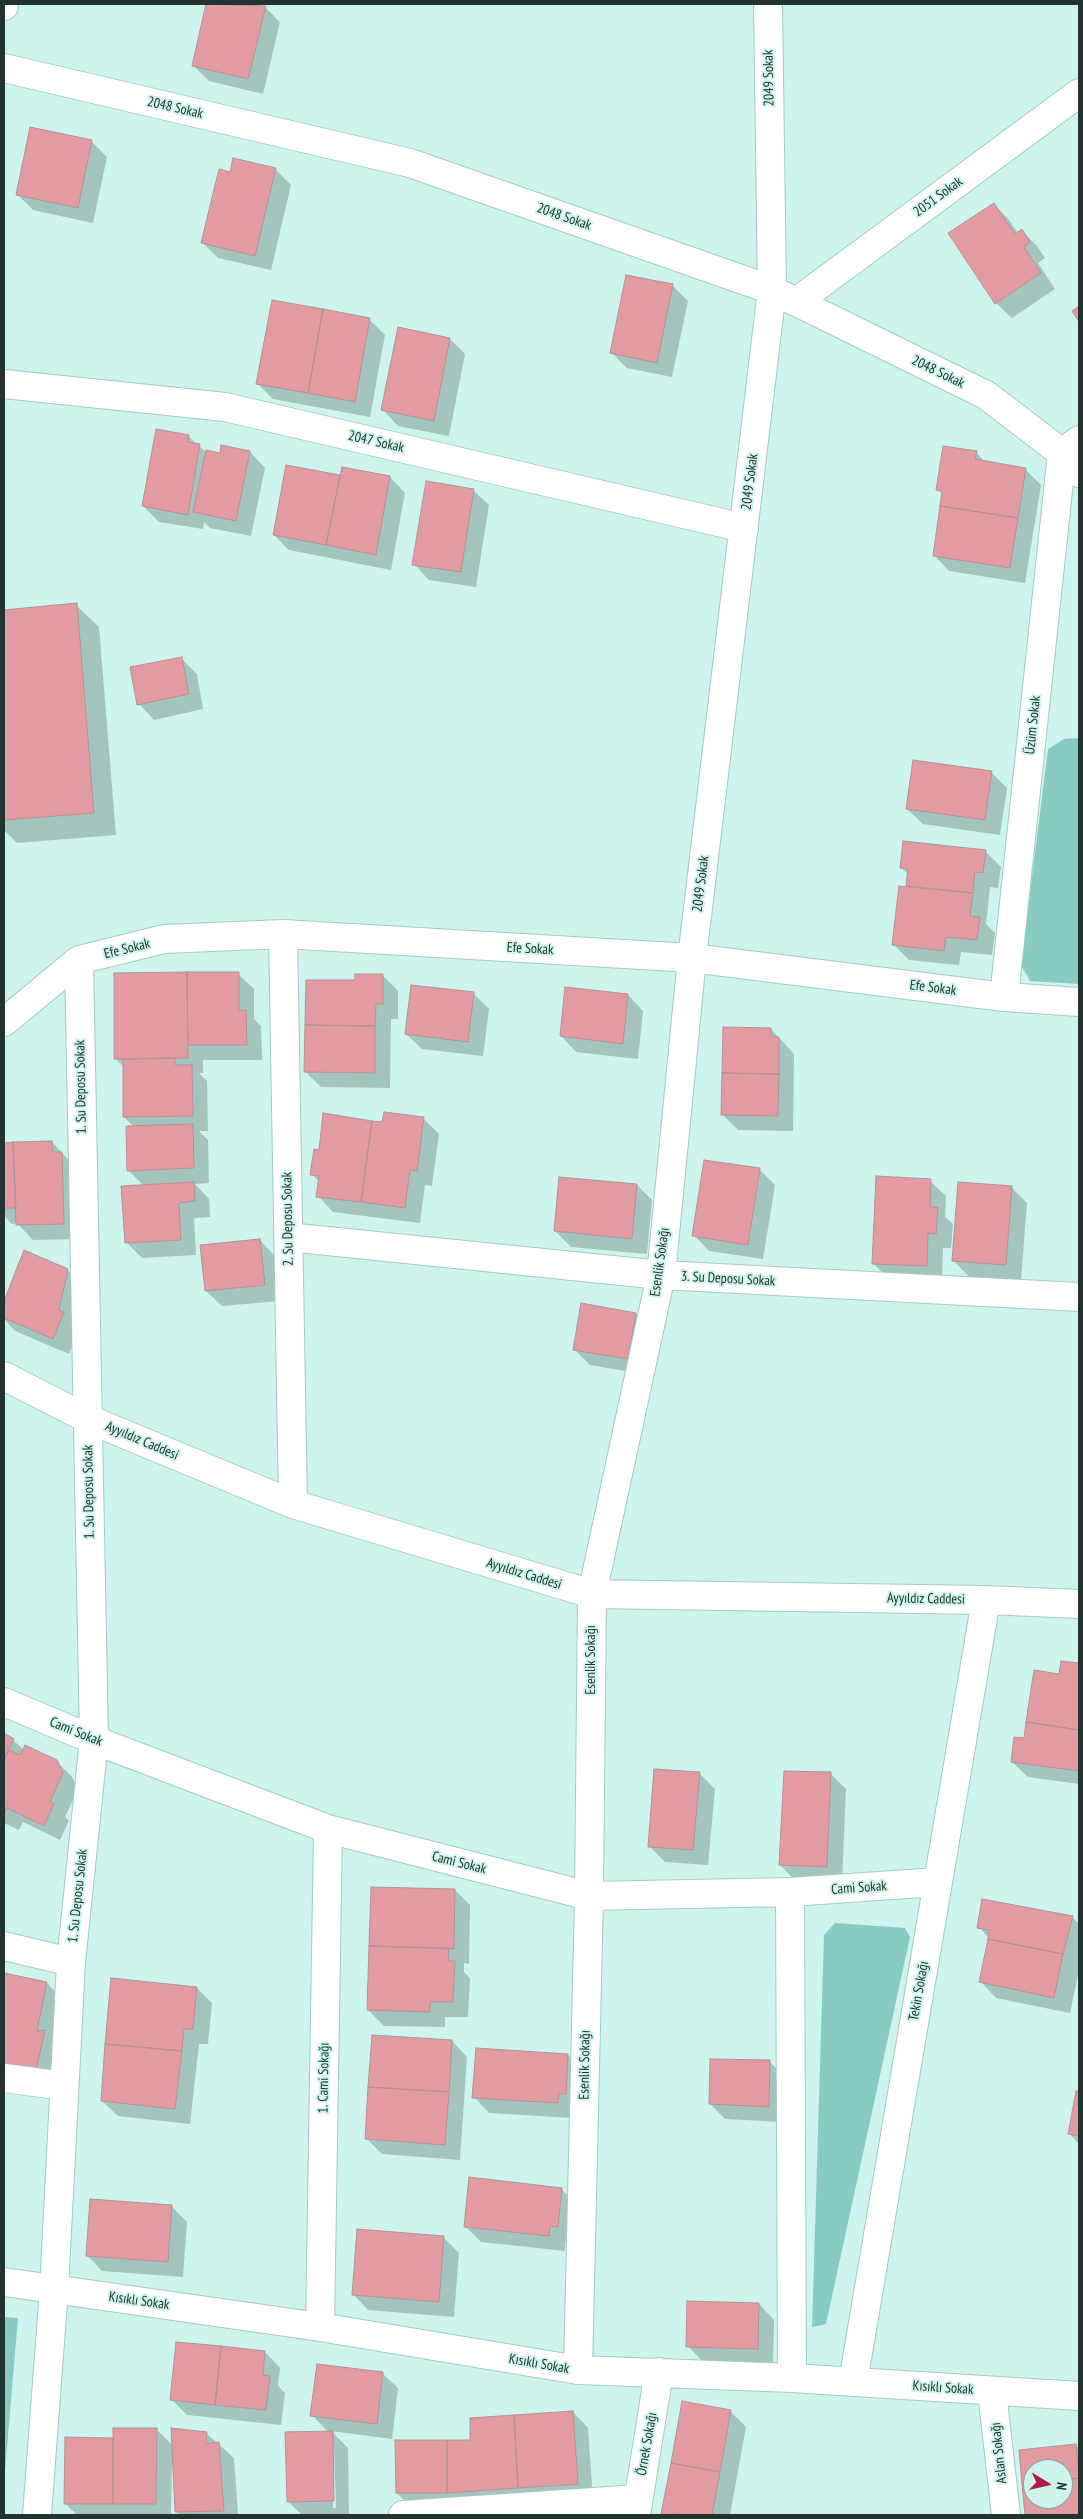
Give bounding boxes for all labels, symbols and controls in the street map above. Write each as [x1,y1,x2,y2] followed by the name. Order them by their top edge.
[760,50,778,106] street label: 2049 Sokak
[146,93,204,123] street label: 2048 Sokak
[910,174,966,220] street label: 2051 Sokak
[534,200,594,234] street label: 2048 Sokak
[909,352,967,392] street label: 2048 Sokak
[347,427,405,457] street label: 2047 Sokak
[738,453,762,511] street label: 2049 Sokak
[1022,695,1044,755] street label: Üzüm Sokak
[689,855,713,913] street label: 2049 Sokak
[102,935,152,963] street label: Efe Sokak
[506,939,554,959] street label: Efe Sokak
[909,977,957,999] street label: Efe Sokak
[72,1040,90,1134] street label: 1. Su Deposu Sokak
[279,1172,297,1266] street label: 2. Su Deposu Sokak
[647,1226,673,1298] street label: Esenlik Sokağı
[680,1268,776,1290] street label: 3. Su Deposu Sokak
[103,1418,181,1464] street label: Ayyıldız Caddesi
[80,1445,98,1539] street label: 1. Su Deposu Sokak
[484,1555,564,1593] street label: Ayyıldız Caddesi
[887,1590,965,1608] street label: Ayyıldız Caddesi
[583,1625,599,1695] street label: Esenlik Sokağı
[47,1714,105,1750] street label: Cami Sokak
[65,1848,91,1944] street label: 1. Su Deposu Sokak
[430,1848,488,1878] street label: Cami Sokak
[831,1878,887,1898] street label: Cami Sokak
[905,1960,933,2022] street label: Tekin Sokağı
[576,2030,594,2100] street label: Esenlik Sokağı
[315,2042,333,2114] street label: 1. Cami Sokağı
[108,2288,170,2314] street label: Kısıklı Sokak
[508,2350,570,2378] street label: Kısıklı Sokak
[912,2377,974,2399] street label: Kısıklı Sokak
[633,2411,661,2477] street label: Örnek Sokağı
[987,2422,1011,2484] street label: Aslan Sokağı
[1023,2459,1073,2509] north arrow
[1052,2481,1071,2491] text: N

